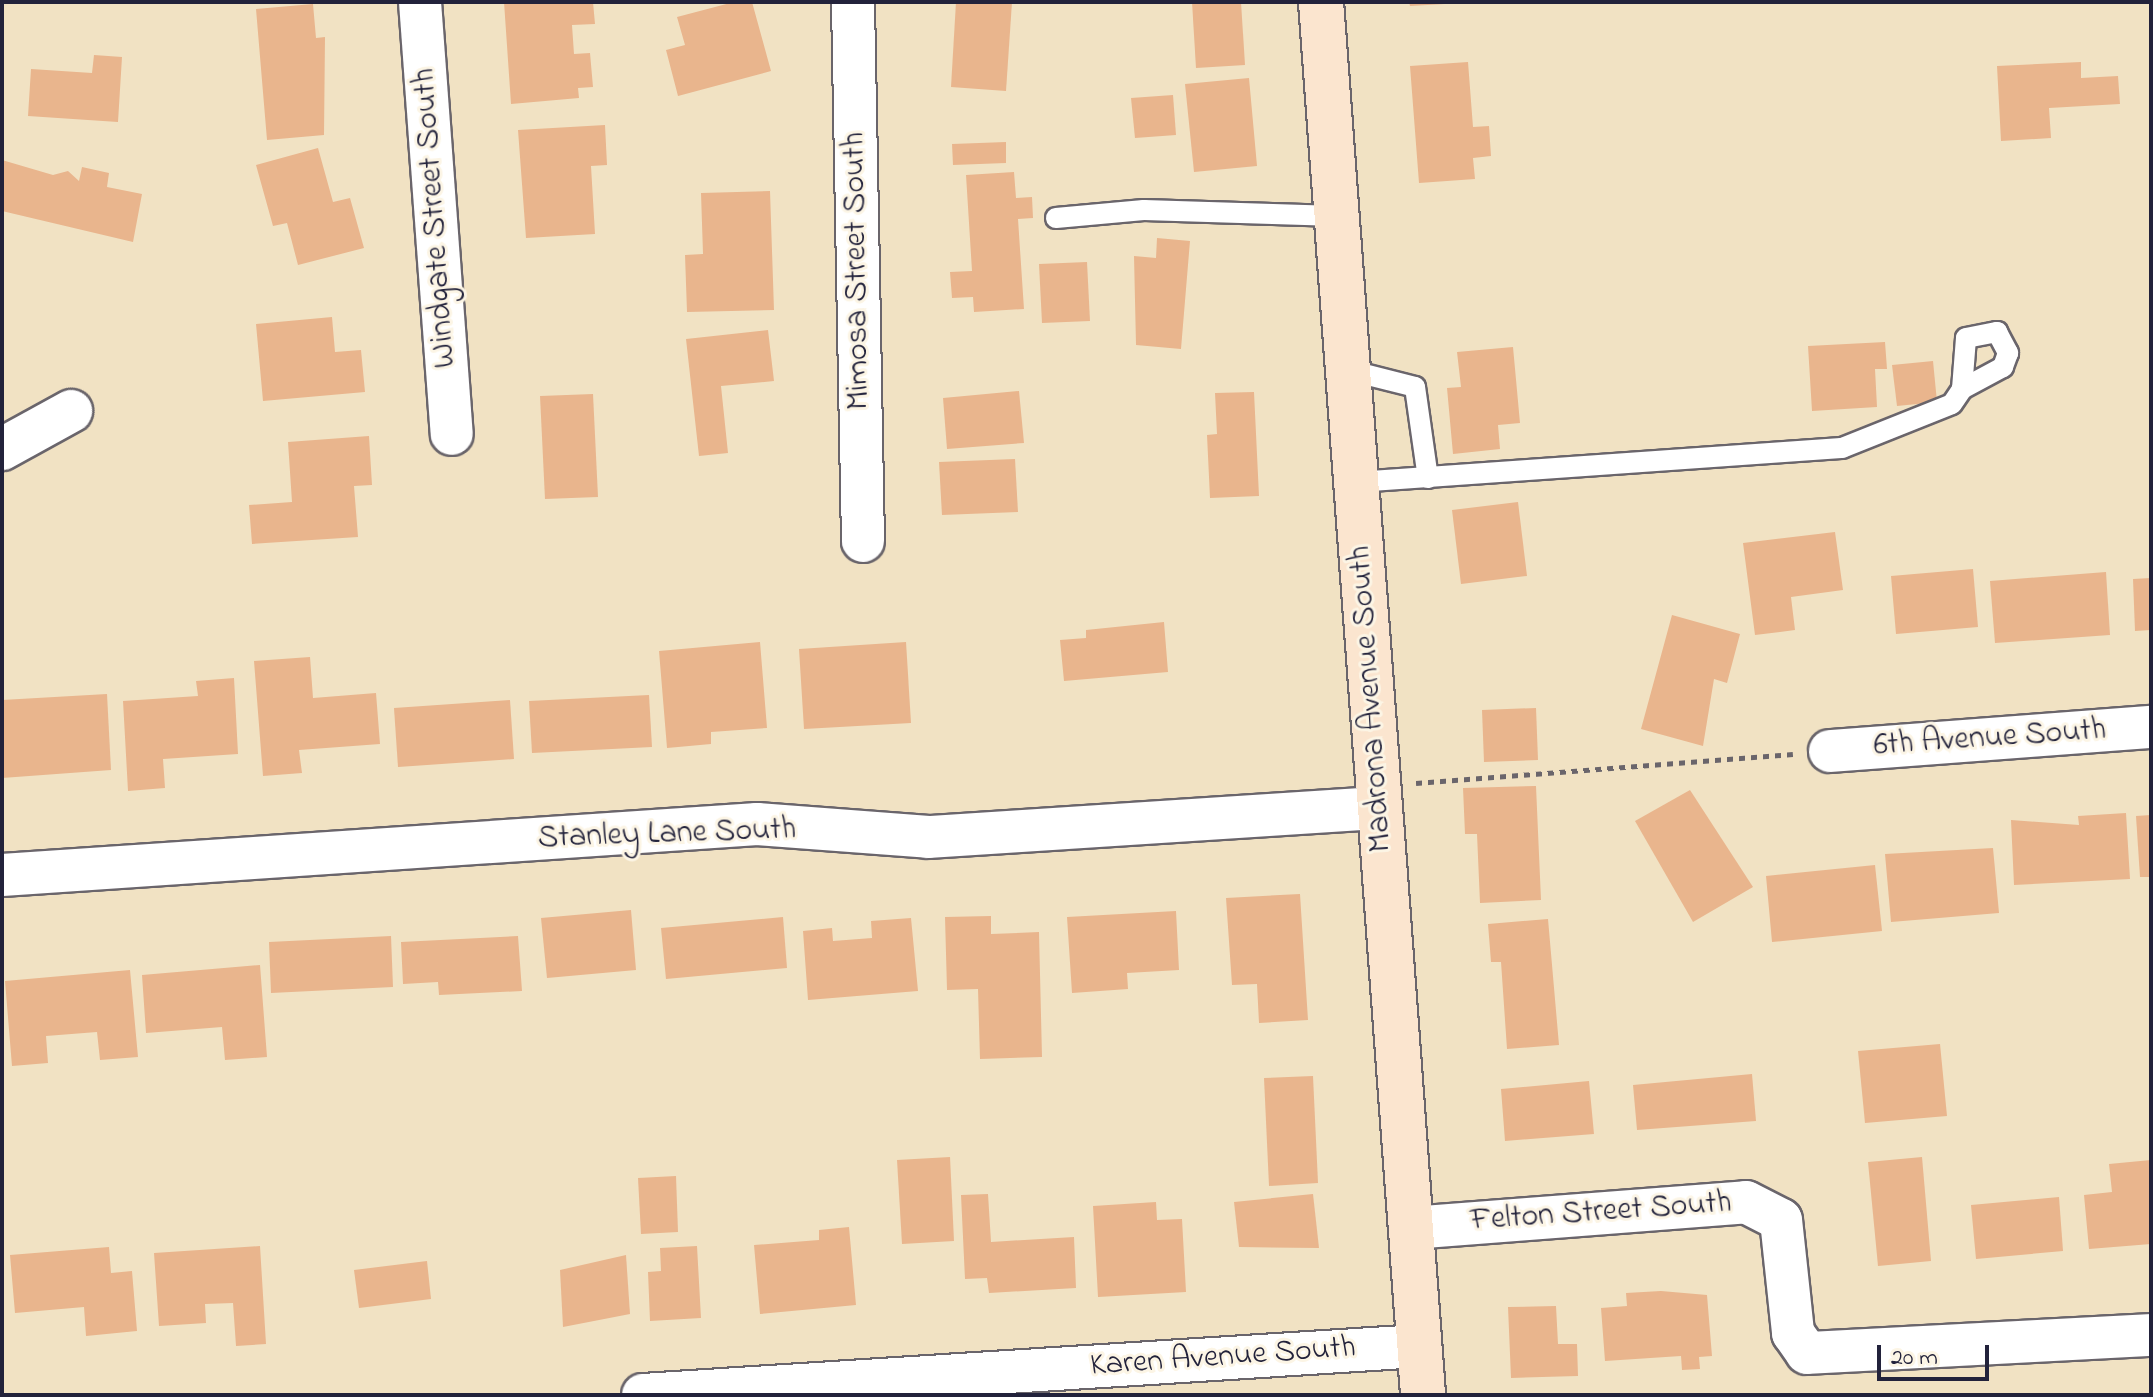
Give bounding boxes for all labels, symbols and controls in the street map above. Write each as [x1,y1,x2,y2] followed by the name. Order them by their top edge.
[406,67,466,369] street label: Windgate Street South
[836,132,880,410] street label: Mimosa Street South
[1342,544,1402,854] street label: Madrona Avenue South
[1872,712,2108,766] street label: 6th Avenue South
[537,811,797,859] street label: Stanley Lane South
[1469,1185,1733,1241] street label: Felton Street South
[1881,1329,1993,1379] scale bar
[1089,1330,1357,1386] street label: Karen Avenue South
[1891,1341,1938,1376] text: 20 m

